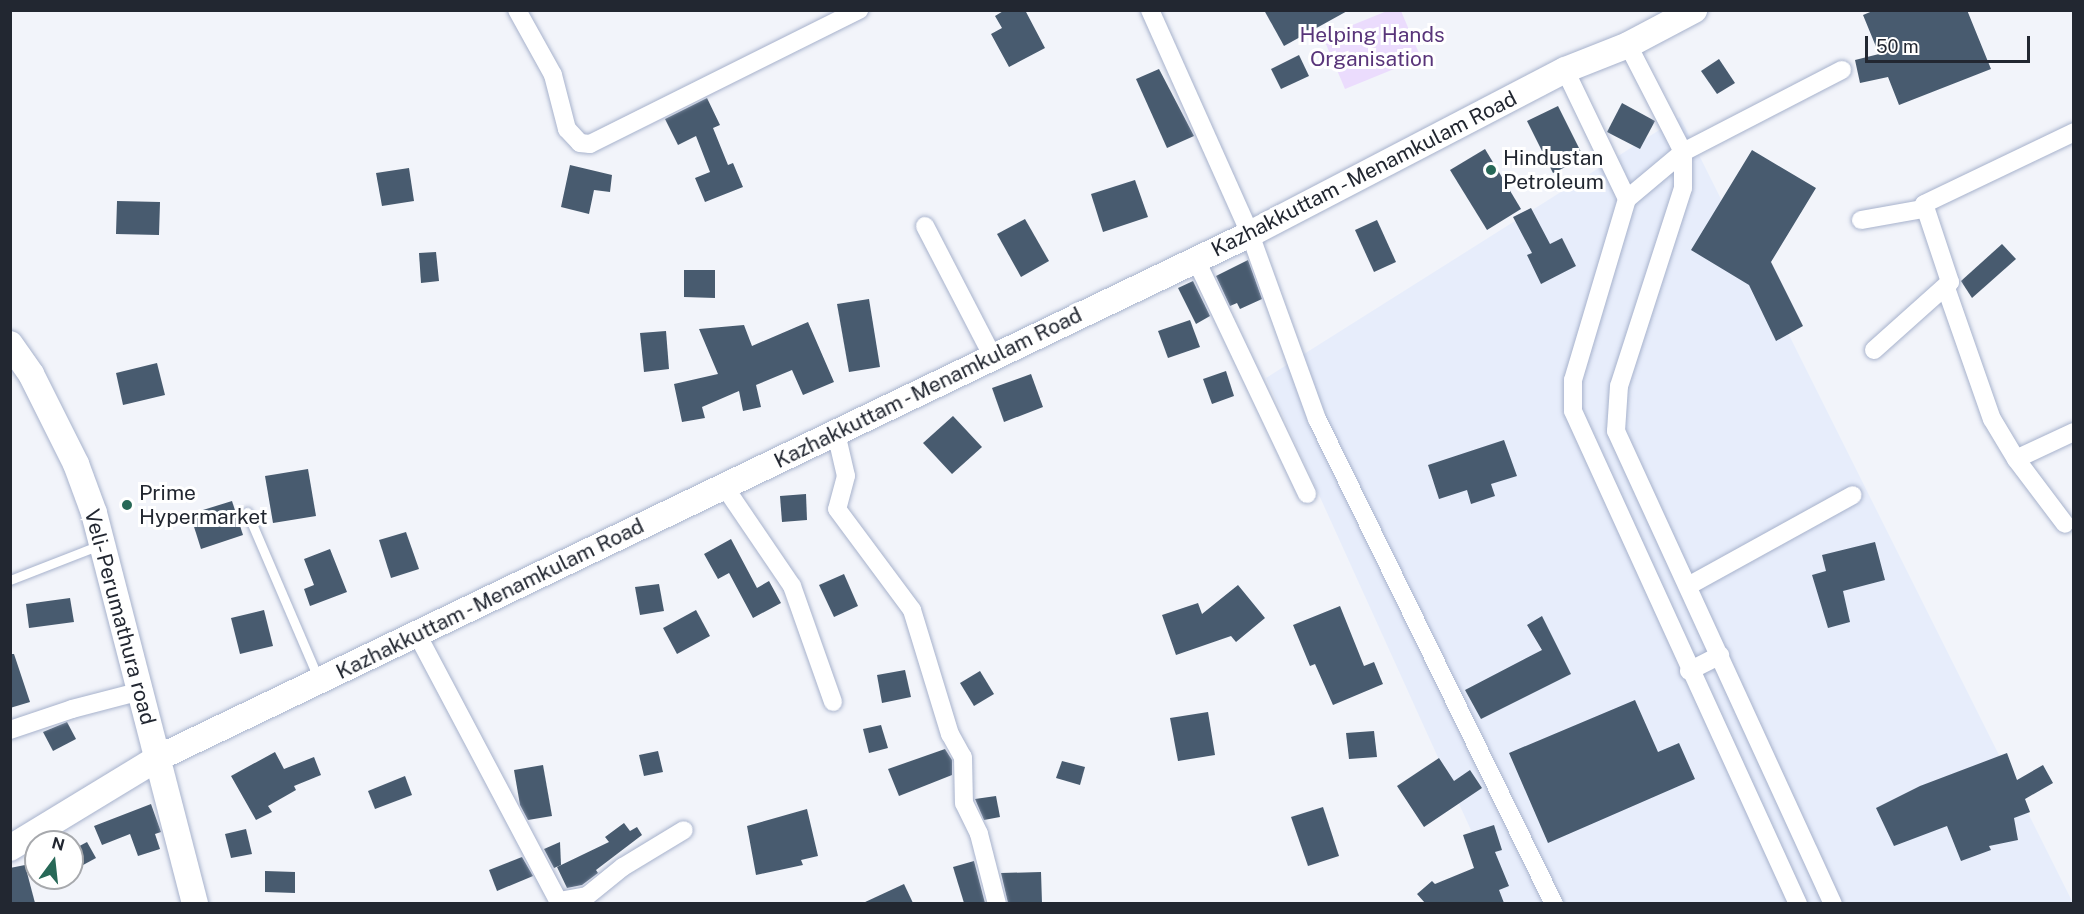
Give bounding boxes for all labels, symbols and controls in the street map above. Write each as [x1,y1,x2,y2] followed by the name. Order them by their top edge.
[1299,22,1445,72] park label: Helping Hands Organisation
[1868,24,2033,62] scale bar
[1876,36,1919,57] text: 50 m
[1205,84,1523,264] street label: Kazhakkuttam - Menamkulam Road
[1503,145,1604,195] place label: Hindustan Petroleum
[1484,163,1498,177] marker: Hindustan Petroleum
[767,301,1089,475] street label: Kazhakkuttam - Menamkulam Road
[139,480,268,530] place label: Prime Hypermarket
[120,498,134,512] marker: Prime Hypermarket
[79,505,161,729] street label: Veli- Perumathura road
[329,512,651,686] street label: Kazhakkuttam - Menamkulam Road
[24,830,84,890] north arrow
[50,833,67,855] text: N

